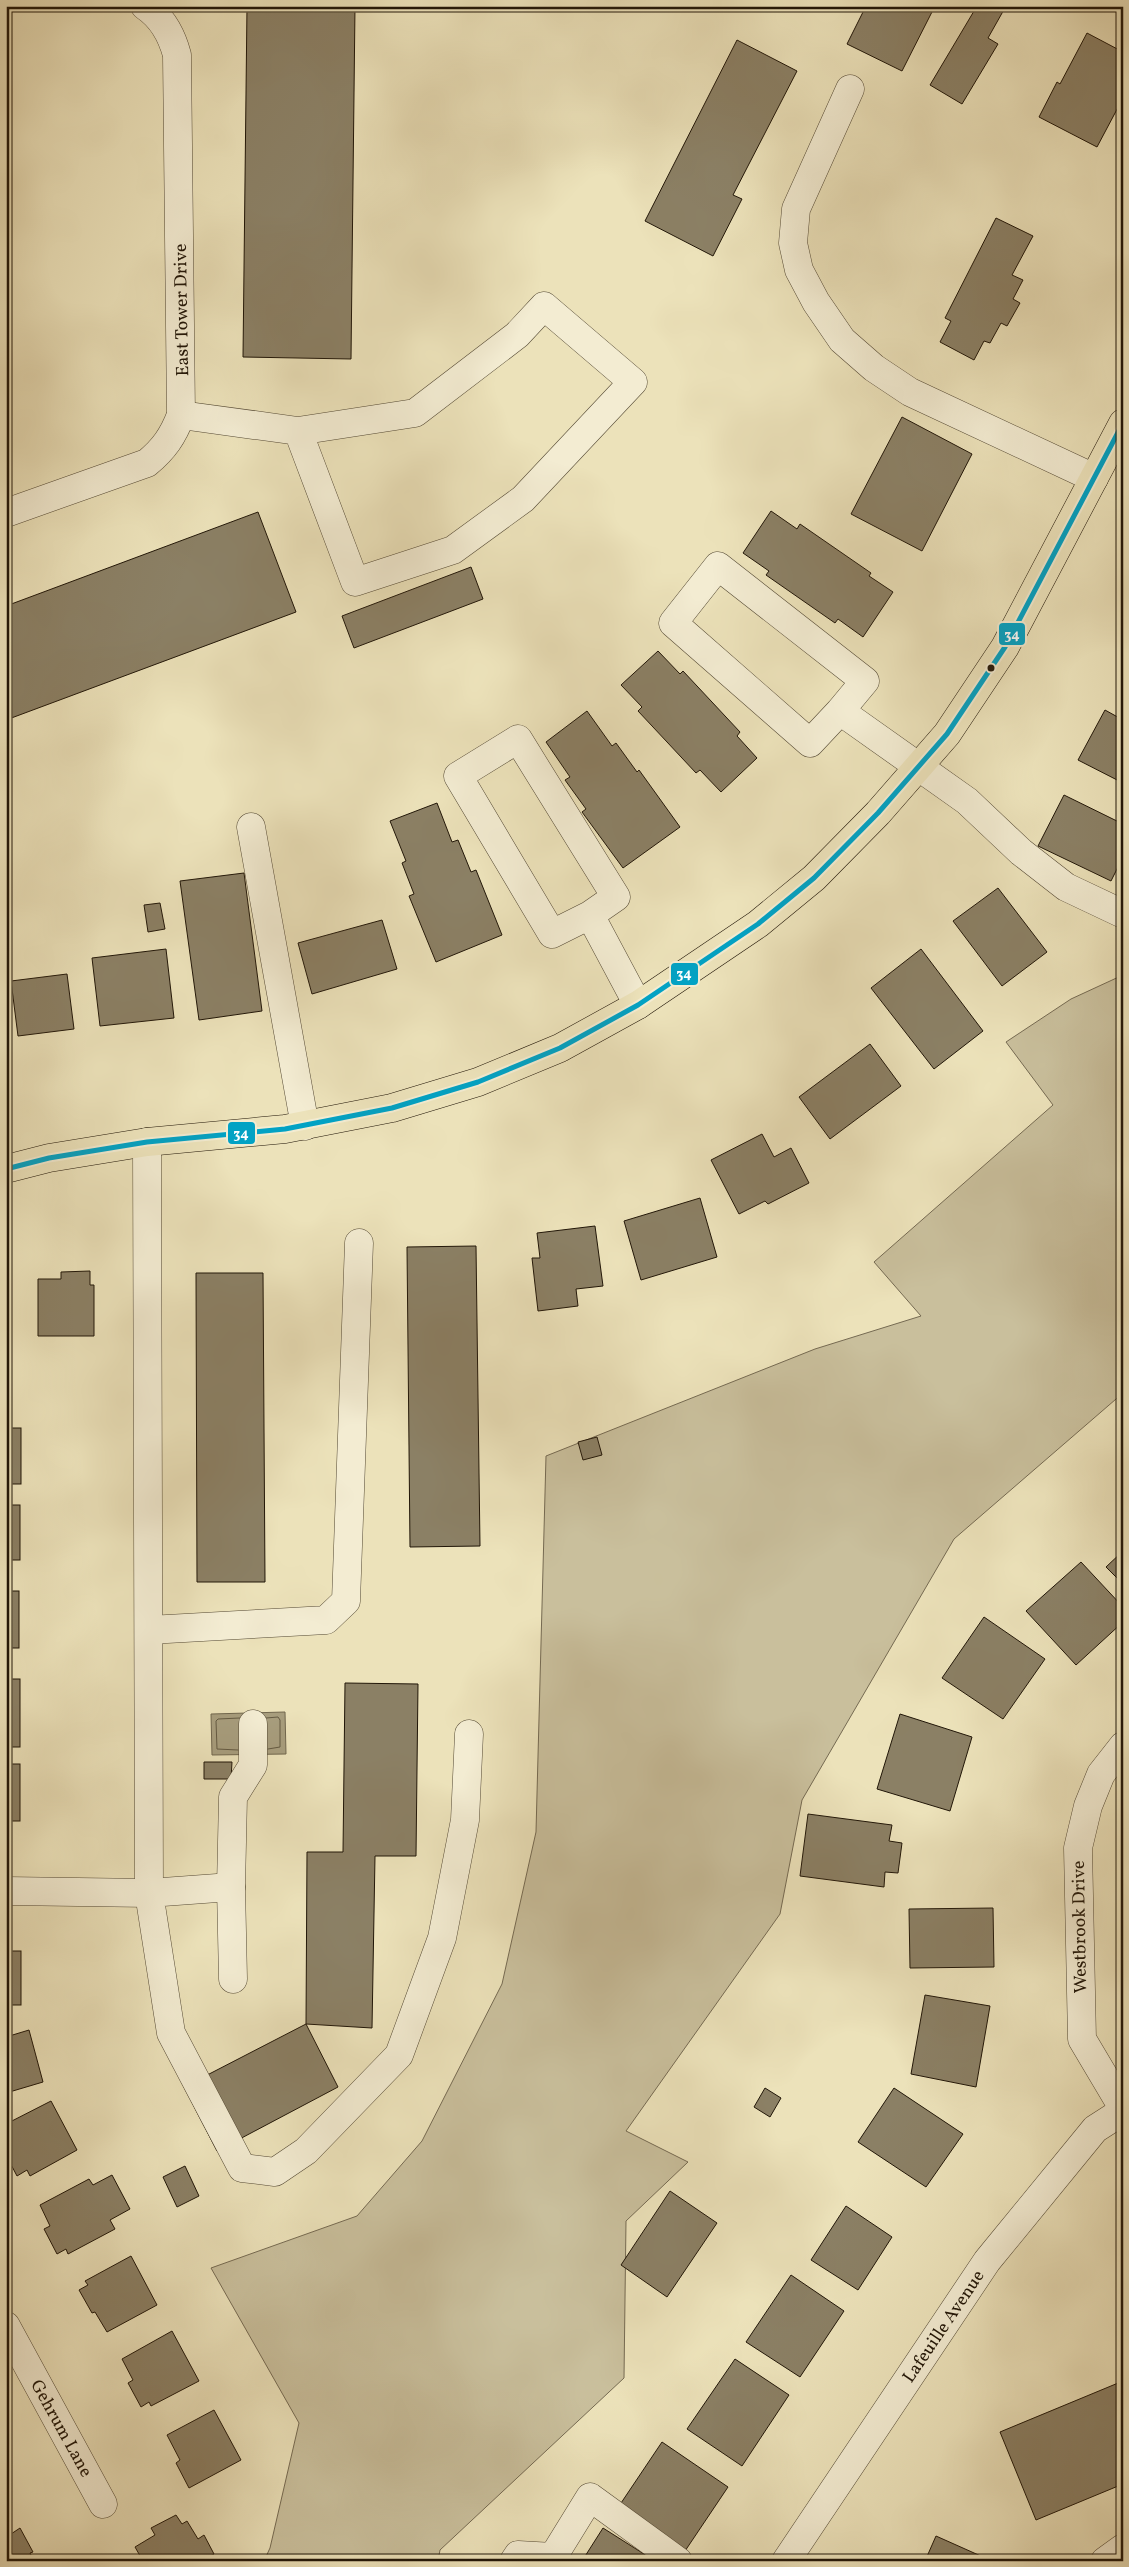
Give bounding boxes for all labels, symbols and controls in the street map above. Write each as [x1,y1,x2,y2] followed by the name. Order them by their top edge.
[169,243,196,377] street label: East Tower Drive
[998,622,1026,646] line badge: 34
[1004,626,1020,645] text: 34
[986,663,996,673] unlabelled marker
[670,962,699,986] line badge: 34
[676,965,692,984] text: 34
[227,1121,256,1145] line badge: 34
[233,1125,249,1144] text: 34
[1067,1860,1094,1994] street label: Westbrook Drive
[897,2266,991,2388] street label: Lafeuille Avenue
[24,2375,98,2482] street label: Gehrum Lane

